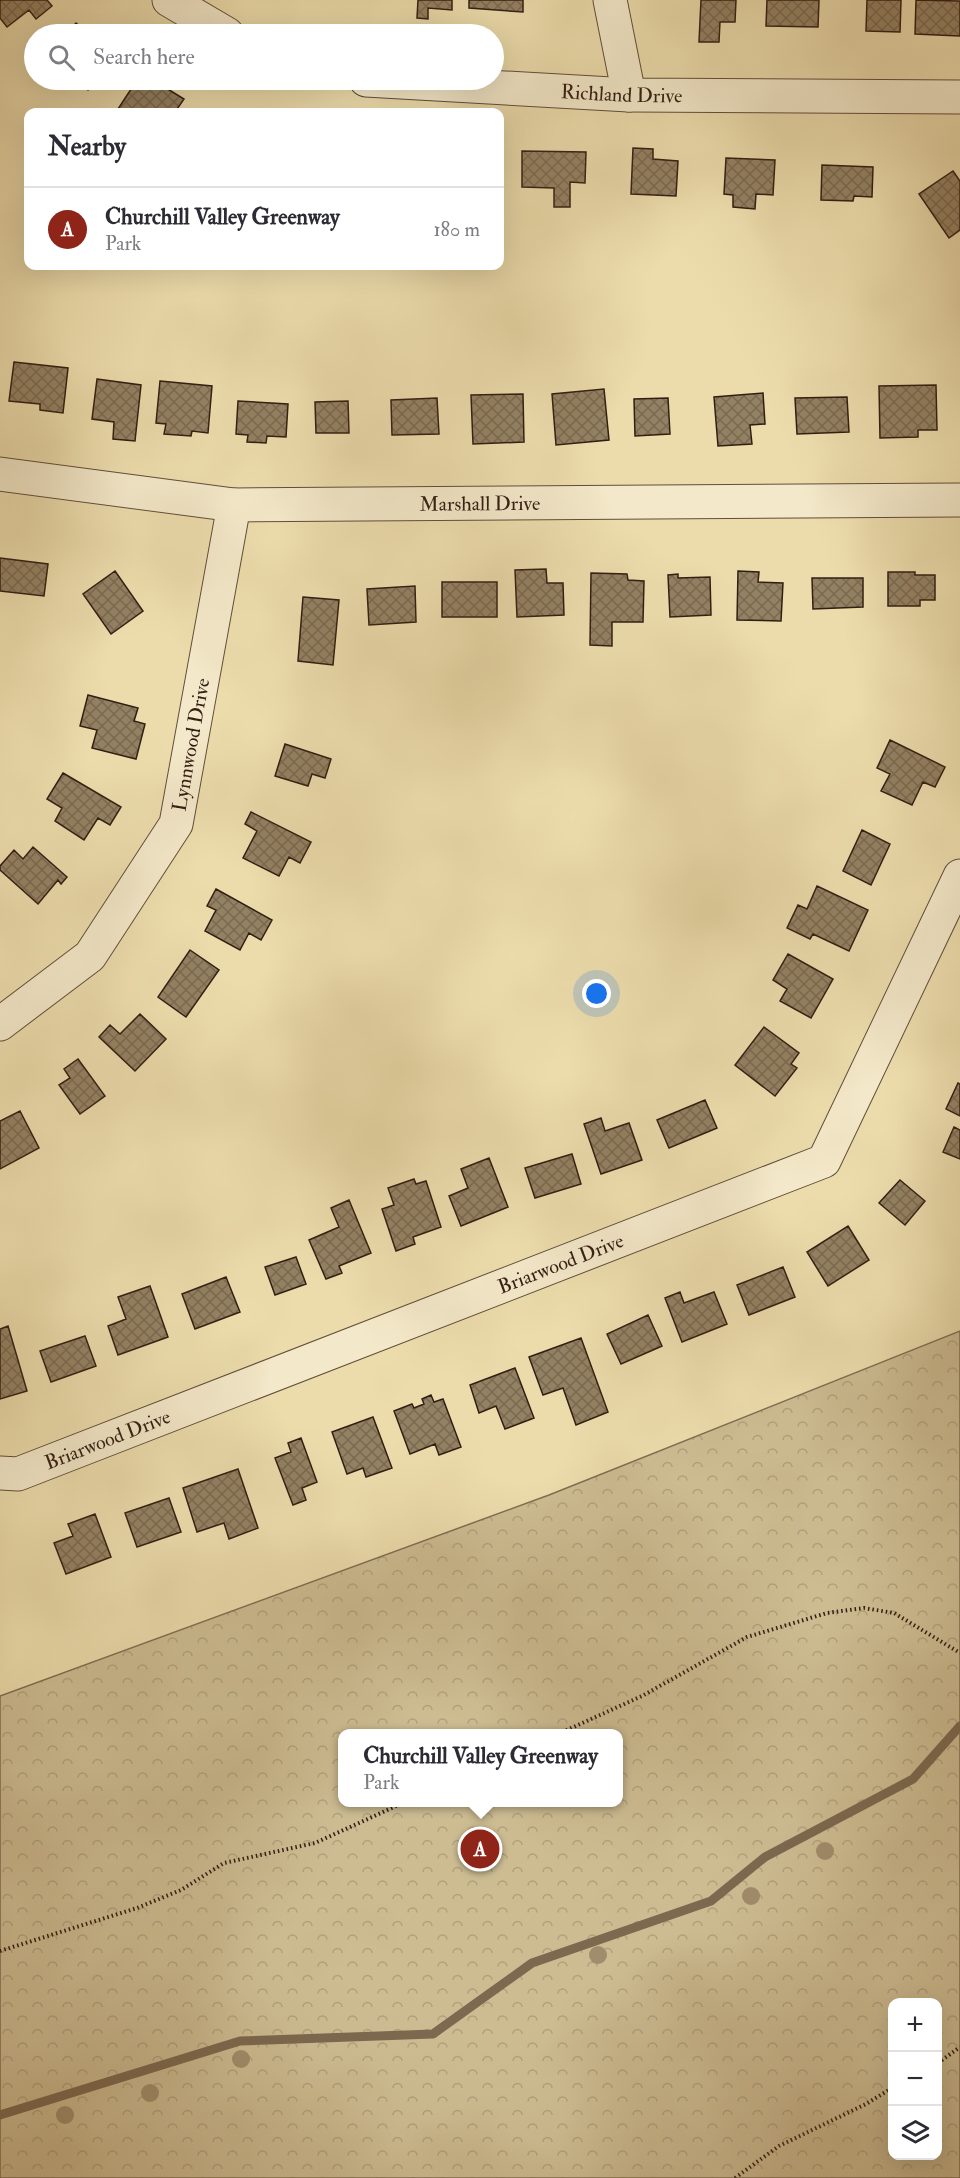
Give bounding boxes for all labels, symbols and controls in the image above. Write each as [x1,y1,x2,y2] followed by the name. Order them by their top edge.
[24,24,504,90] search box
[45,41,78,74] icon: search
[93,43,195,71] text: Search here
[560,79,682,108] street label: Richland Drive
[48,131,126,163] text: Nearby
[105,203,340,231] text: Churchill Valley Greenway
[61,217,74,242] text: A
[433,217,480,242] text: 180 m
[105,231,141,256] text: Park
[419,491,540,517] street label: Marshall Drive
[167,676,215,813] street label: Lynnwood Drive
[582,979,611,1008] your location
[494,1228,627,1299] street label: Briarwood Drive
[41,1404,174,1475] street label: Briarwood Drive
[338,1729,623,1807] popup
[363,1742,598,1770] text: Churchill Valley Greenway
[363,1770,400,1795] text: Park
[460,1826,500,1872] pin: A
[888,1998,942,2160] map controls
[888,1998,942,2052] button: +
[888,2052,942,2106] button: −
[888,2106,942,2160] button: layers

